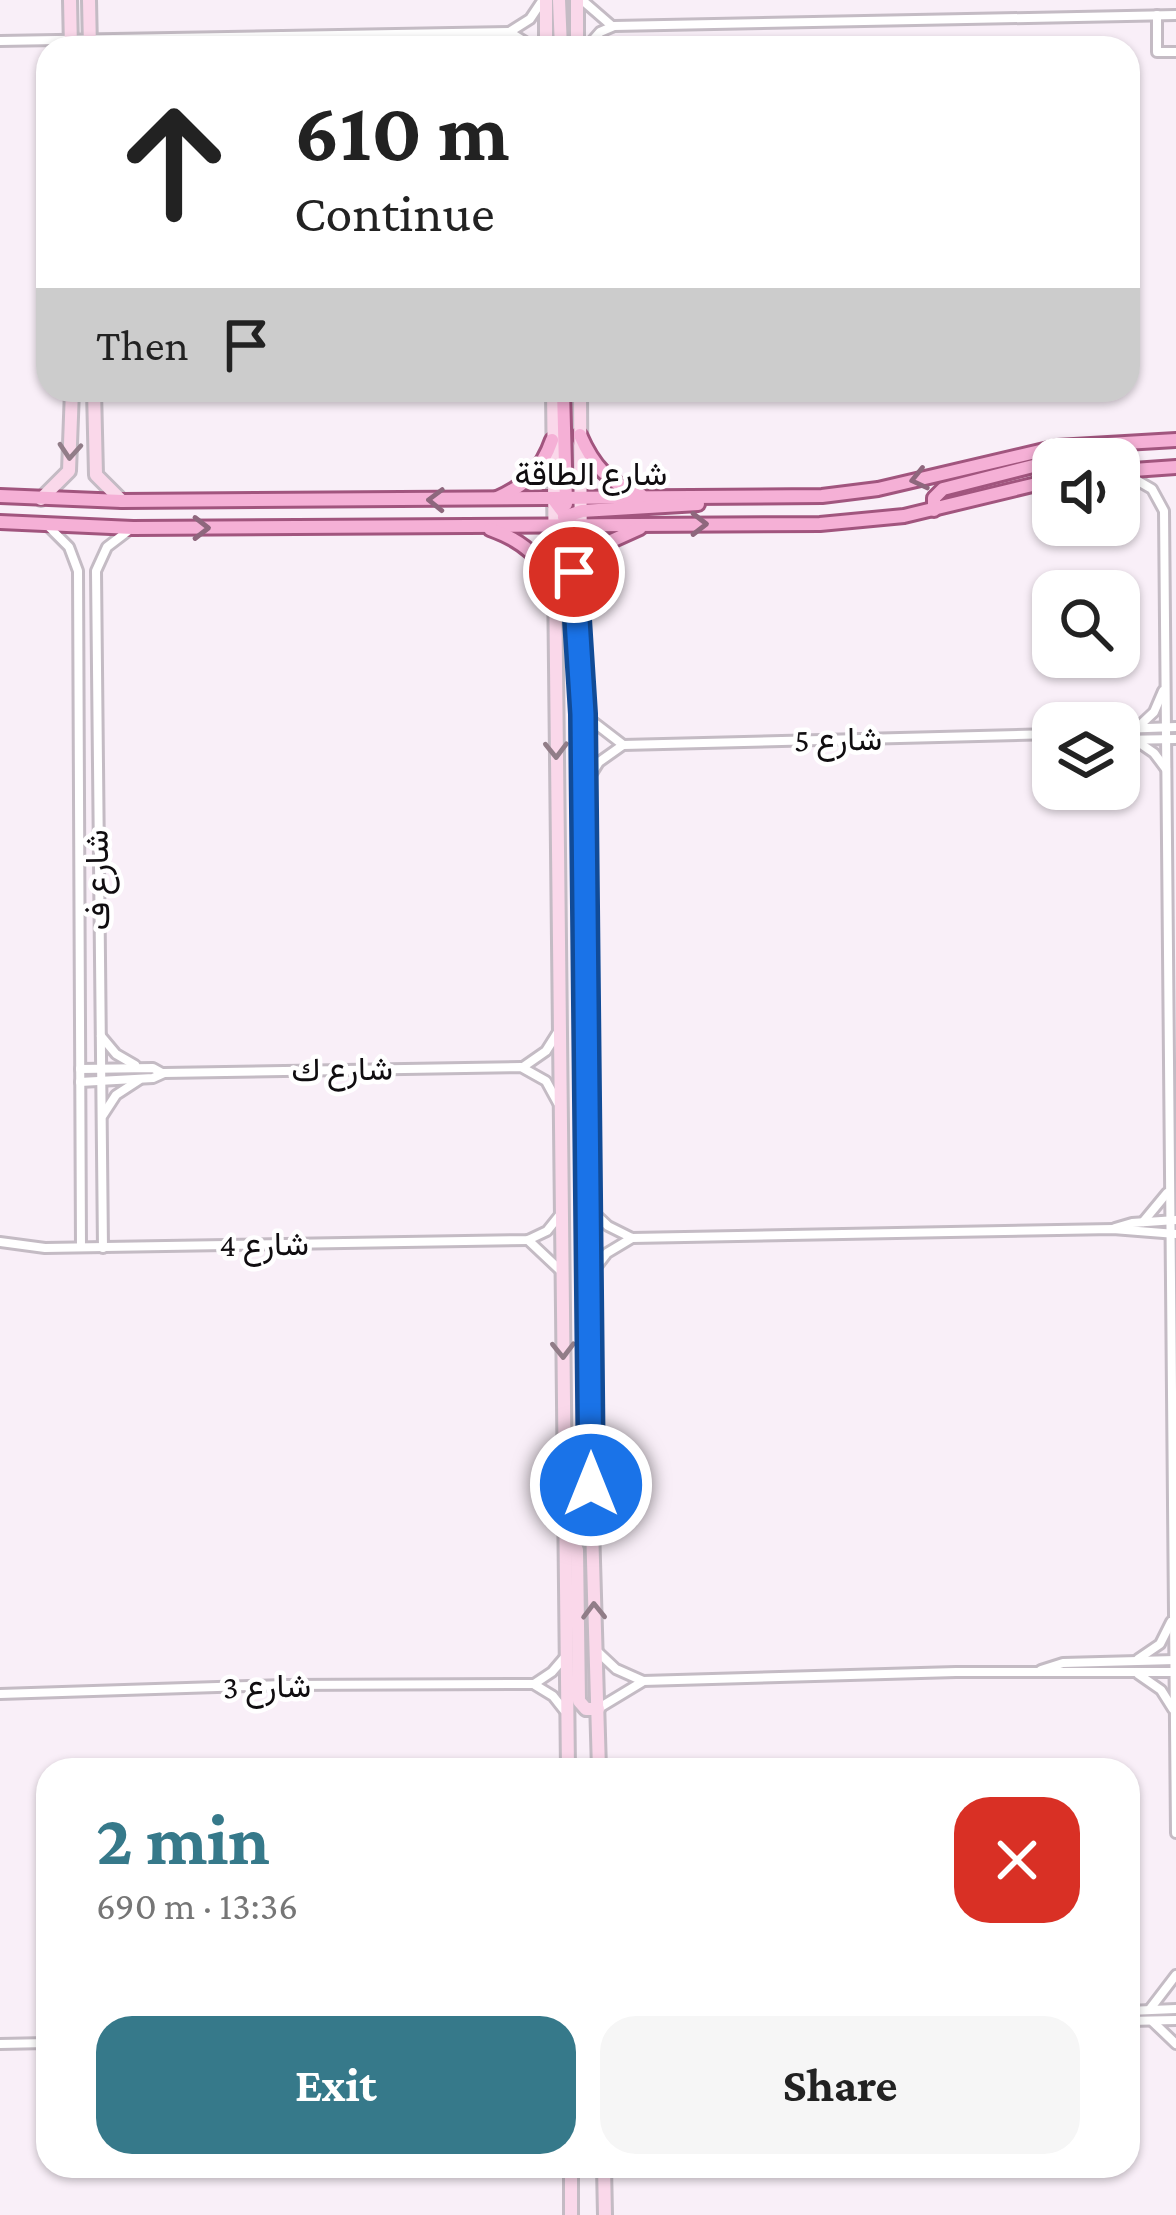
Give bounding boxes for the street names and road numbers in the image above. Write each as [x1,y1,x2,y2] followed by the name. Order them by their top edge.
[515,455,667,496] street label: شارع الطاقة
[794,720,882,762] street label: شارع 5
[78,829,120,931] street label: شارع ف
[291,1050,393,1092] street label: شارع ك
[219,1225,309,1267] street label: شارع 4
[223,1667,312,1709] street label: شارع 3

